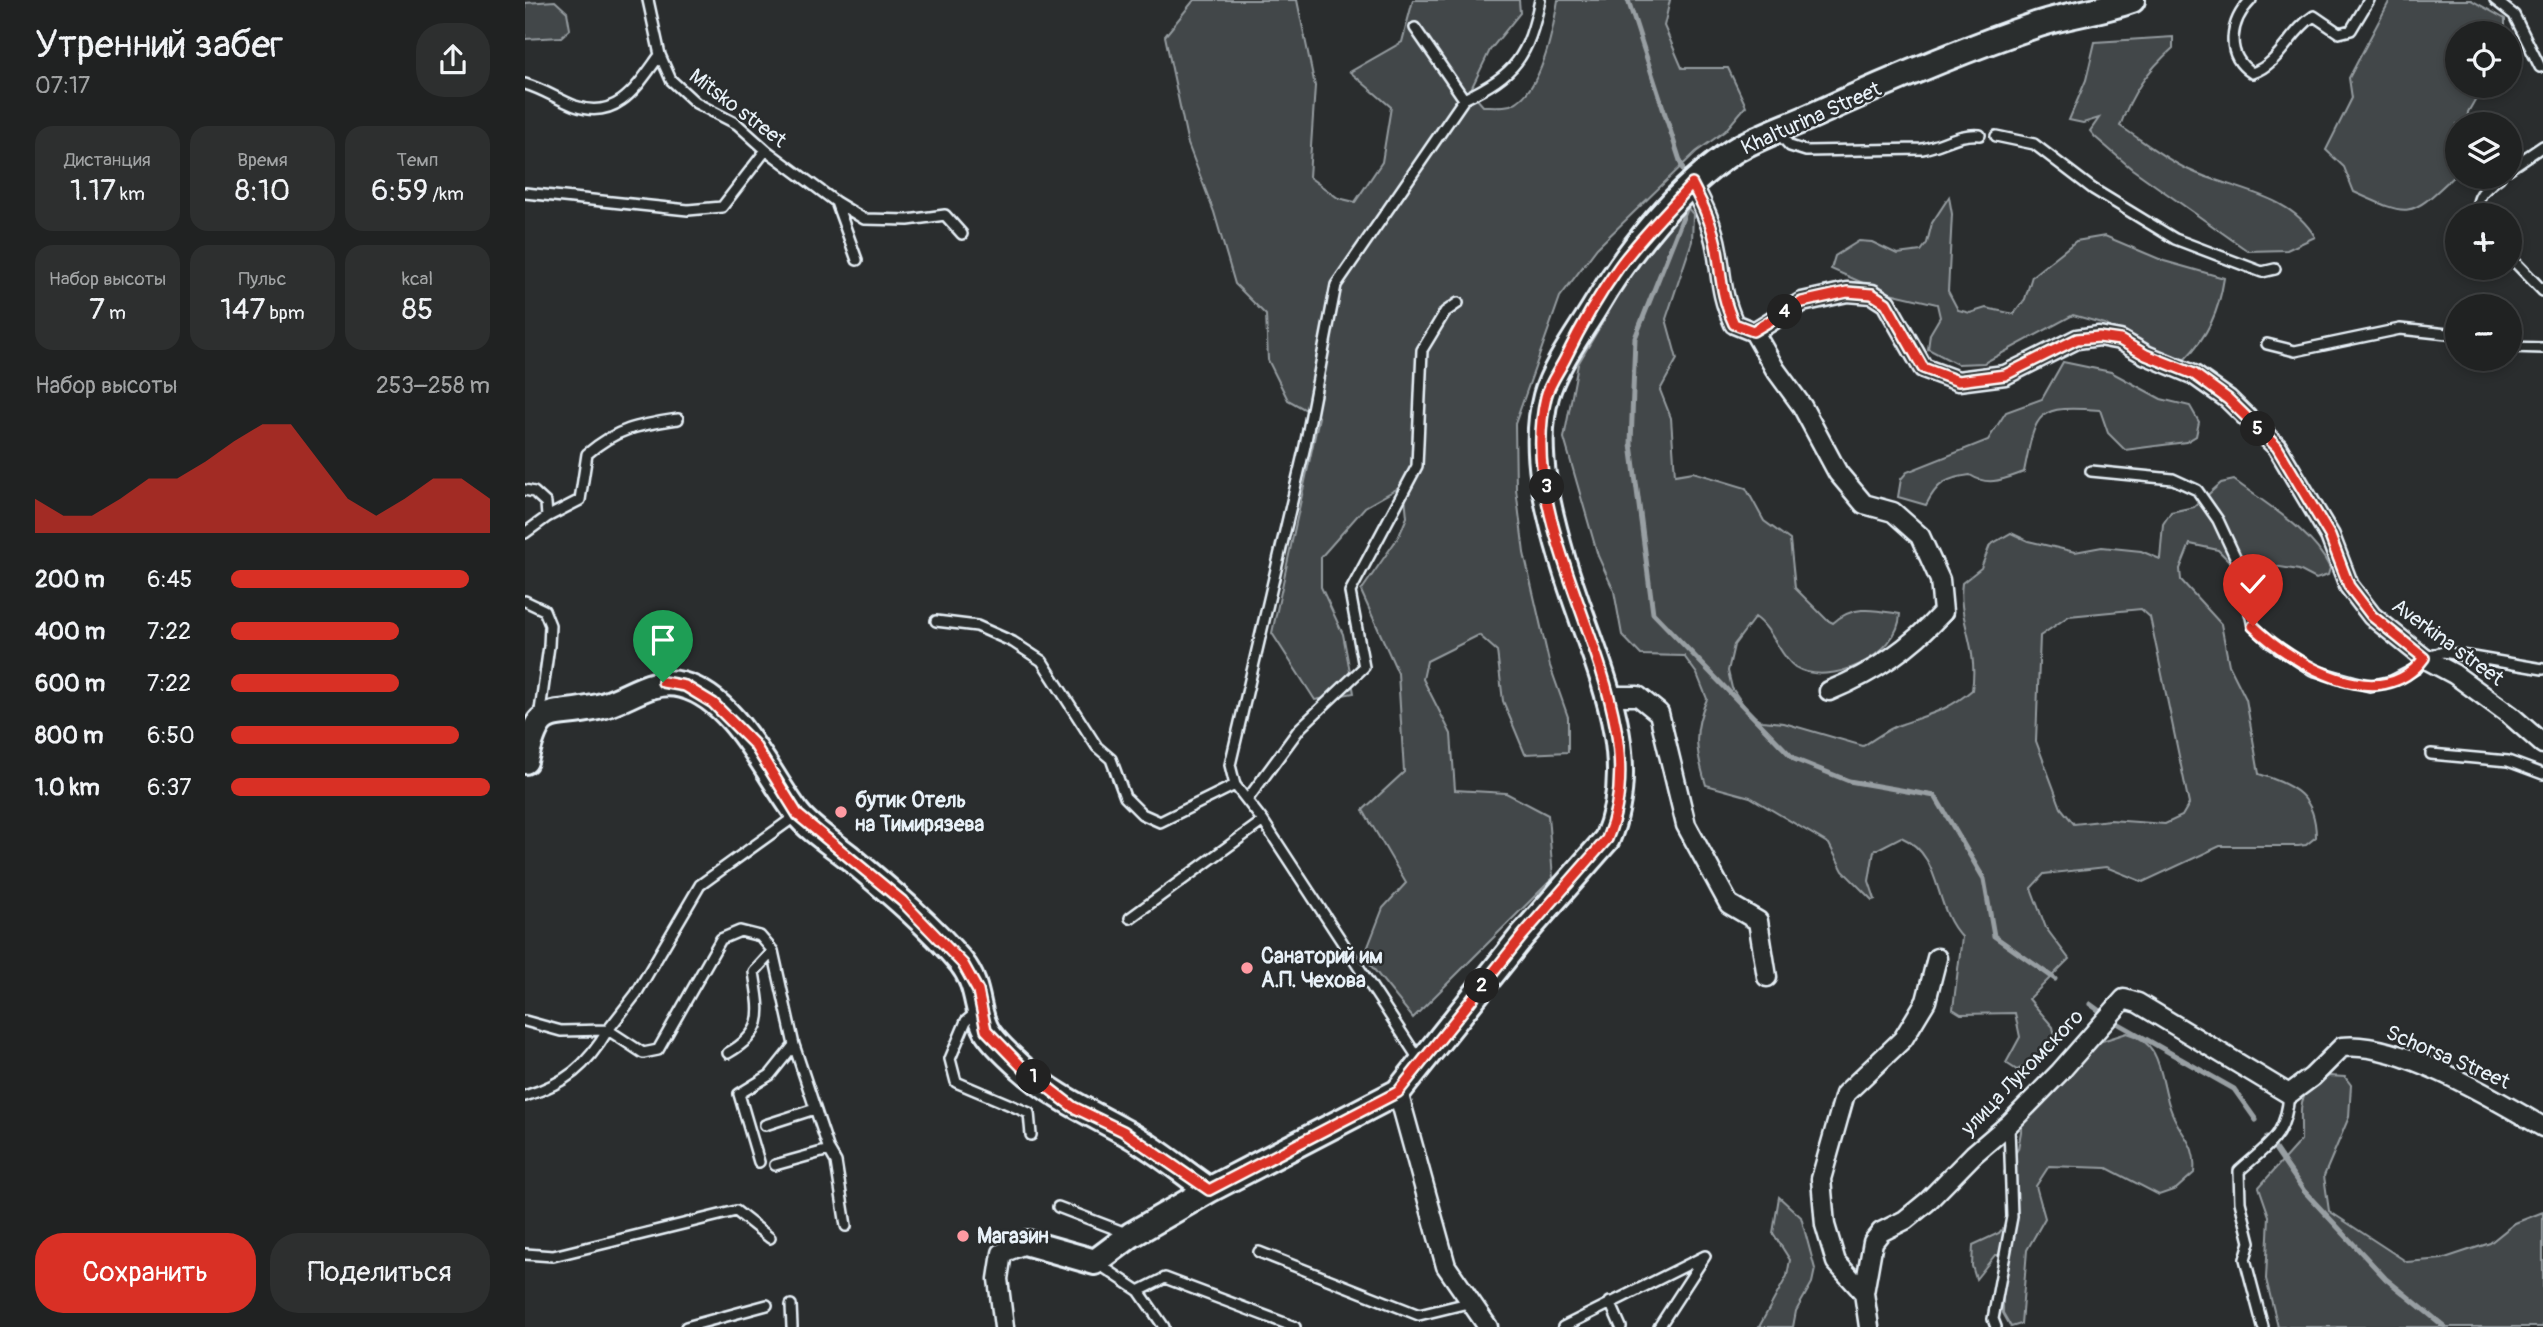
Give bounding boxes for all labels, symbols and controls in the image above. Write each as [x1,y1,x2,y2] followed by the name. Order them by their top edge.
[35,21,283,69] text: Утренний забег
[2445,21,2522,371] map controls
[2445,21,2522,98] button: locate
[416,23,490,97] button: share
[683,63,792,154] street label: Mitsko street
[35,71,90,100] text: 07:17
[1737,75,1886,161] street label: Khalturina Street
[2445,112,2522,189] button: layers
[64,148,151,172] text: Дистанция
[237,148,288,172] text: Время
[396,148,439,172] text: Темп
[70,172,116,209] text: 1.17
[235,172,290,209] text: 8:10
[371,172,428,209] text: 6:59
[116,182,145,206] text: km
[428,182,464,206] text: /km
[2445,203,2522,280] button: +
[49,267,166,291] text: Набор высоты
[239,267,286,291] text: Пульс
[402,267,433,291] text: kcal
[89,291,105,328] text: 7
[220,291,265,328] text: 147
[402,291,433,328] text: 85
[1767,294,1803,330] pin: 4
[2445,294,2522,371] button: −
[1779,299,1790,323] text: 4
[105,301,126,325] text: m
[265,301,305,325] text: bpm
[35,371,177,400] text: Набор высоты
[376,371,490,400] text: 253–258 m
[2241,412,2275,446] pin: 5
[2252,416,2263,440] text: 5
[1529,470,1565,504] pin: 3
[1541,474,1552,498] text: 3
[2223,554,2283,626] pin
[35,565,105,594] text: 200 m
[147,565,192,594] text: 6:45
[2234,565,2272,603] icon: check
[2386,593,2510,693] street label: Averkina street
[633,610,693,682] pin
[35,617,105,646] text: 400 m
[147,617,191,646] text: 7:22
[644,621,682,659] icon: arrive
[35,669,105,698] text: 600 m
[147,669,191,698] text: 7:22
[35,721,103,750] text: 800 m
[147,721,195,750] text: 6:50
[35,773,100,802] text: 1.0 km
[147,773,192,802] text: 6:37
[855,787,985,838] place label: бутик Отель на Тимирязева
[833,804,849,820] marker: бутик Отель на Тимирязева
[1261,943,1383,994] place label: Санаторий им А.П. Чехова
[1239,960,1255,976] marker: Санаторий им А.П. Чехова
[1465,968,1499,1004] pin: 2
[1476,973,1487,997] text: 2
[1954,1003,2090,1142] street label: улица Лукомского
[2382,1019,2514,1096] street label: Schorsa Street
[1016,1060,1051,1094] pin: 1
[1030,1064,1037,1088] text: 1
[977,1223,1049,1250] place label: Магазин
[955,1228,971,1244] marker: Магазин
[35,1233,256,1313] button: Сохранить
[270,1233,490,1313] button: Поделиться

